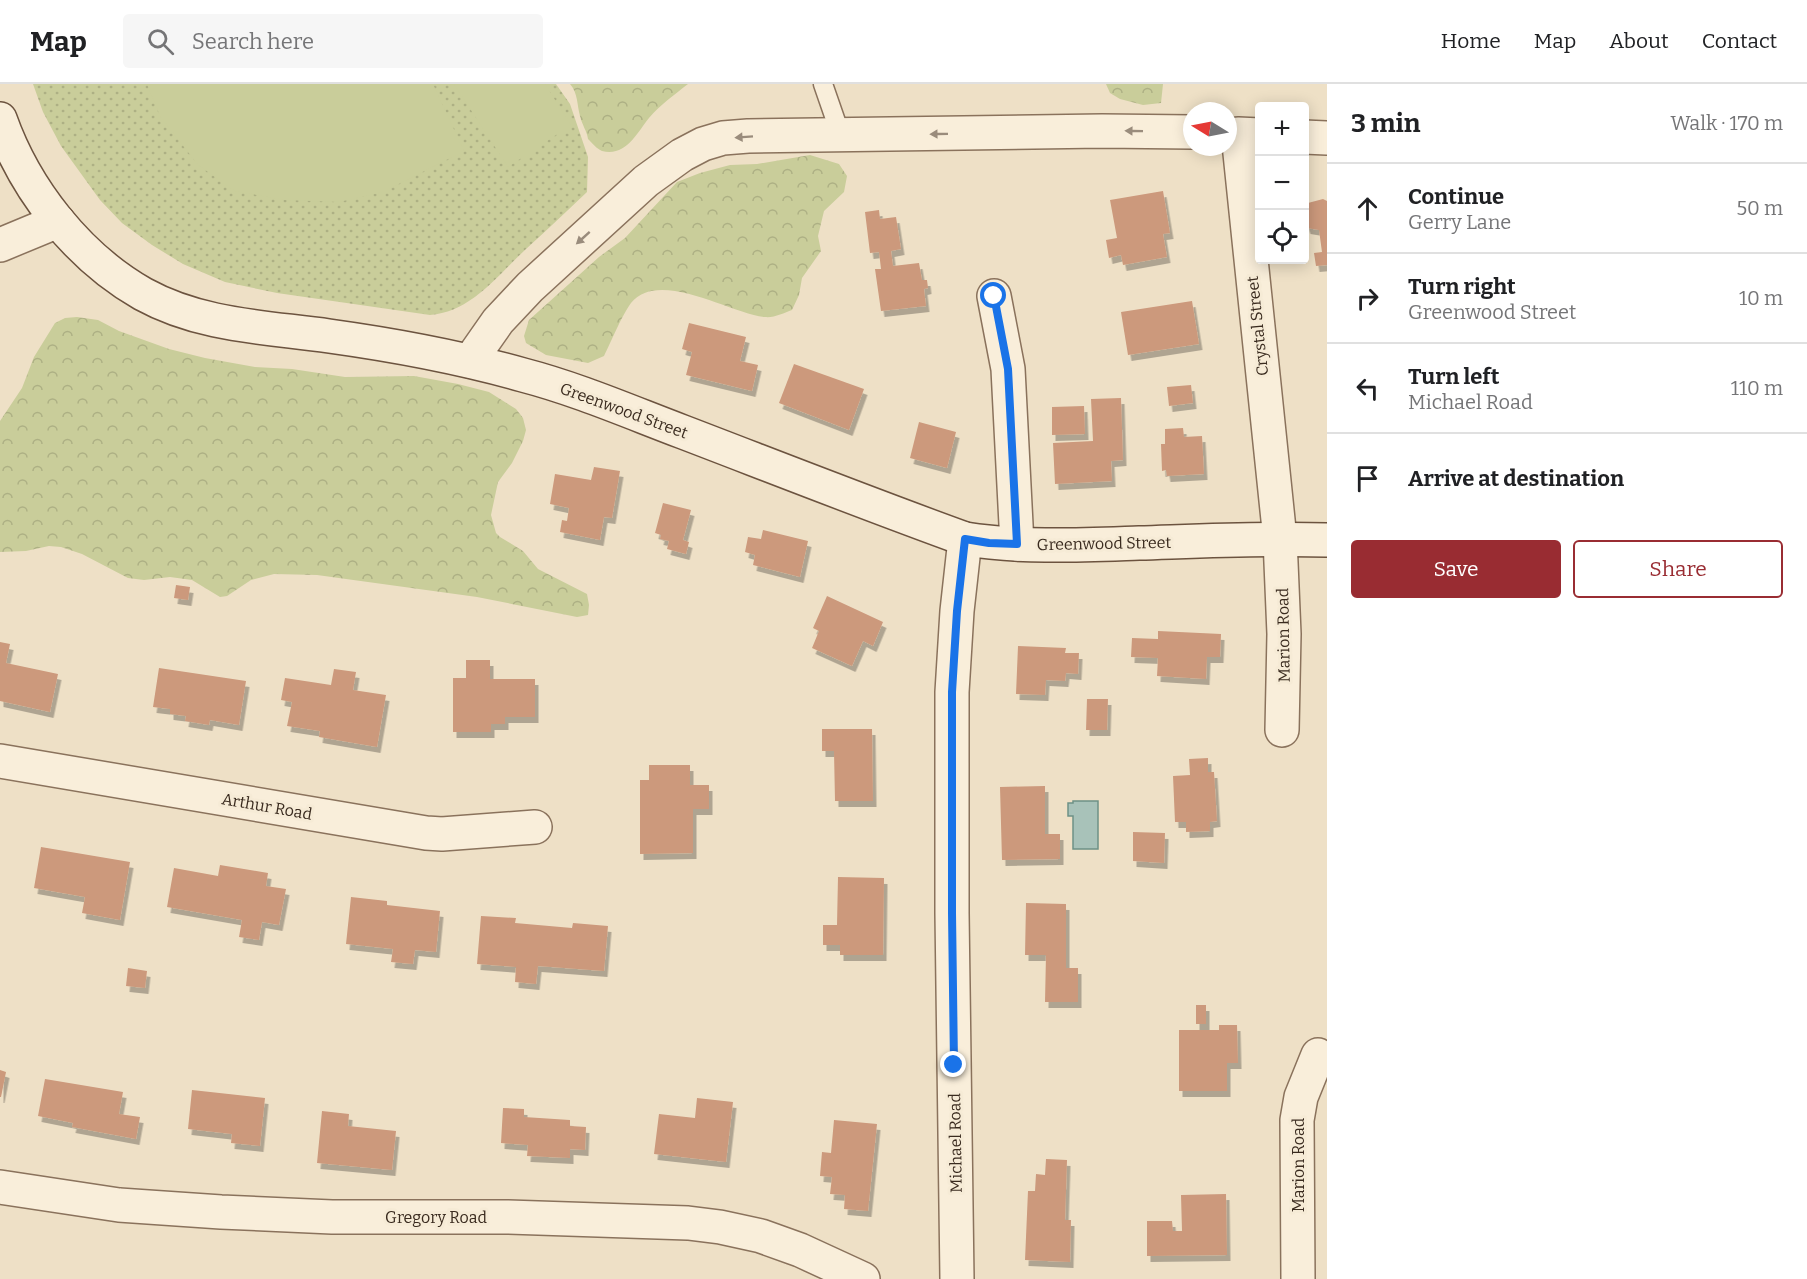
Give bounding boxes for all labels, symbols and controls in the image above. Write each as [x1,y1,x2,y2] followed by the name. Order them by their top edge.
[123,14,543,68] search box
[30,25,87,58] text: Map
[144,25,177,58] icon: search
[192,28,314,55] text: Search here
[1441,28,1501,54] text: Home
[1534,28,1576,54] text: Map
[1609,28,1669,54] text: About
[1702,28,1777,54] text: Contact
[1183,102,1237,156] north arrow
[1255,102,1309,264] map controls
[1255,102,1309,156] button: +
[1351,108,1420,139] text: 3 min
[1670,111,1783,135] text: Walk · 170 m
[1124,126,1143,136] one-way arrow
[929,129,948,139] one-way arrow
[734,132,753,141] one-way arrow
[1255,156,1309,210] button: −
[1408,183,1504,210] text: Continue
[1351,192,1384,225] icon: ahead
[1736,196,1783,220] text: 50 m
[1255,210,1309,264] button: locate
[1408,210,1511,234] text: Gerry Lane
[576,231,591,244] one-way arrow
[1408,273,1516,300] text: Turn right
[1243,275,1272,377] street label: Crystal Street
[980,282,1006,308] route start
[1351,282,1384,315] icon: right
[1739,286,1783,310] text: 10 m
[1408,300,1576,324] text: Greenwood Street
[1408,363,1500,390] text: Turn left
[1351,372,1384,405] icon: left
[1731,376,1783,400] text: 110 m
[557,379,690,442] street label: Greenwood Street
[1408,390,1533,414] text: Michael Road
[1351,462,1384,495] icon: arrive
[1408,465,1624,492] text: Arrive at destination
[1037,533,1172,554] street label: Greenwood Street
[1351,540,1561,598] button: Save
[1573,540,1783,598] button: Share
[1273,587,1294,682] street label: Marion Road
[220,789,314,824] street label: Arthur Road
[940,1051,966,1077] route end
[945,1092,966,1193] street label: Michael Road
[1289,1117,1308,1212] street label: Marion Road
[385,1208,487,1227] street label: Gregory Road

